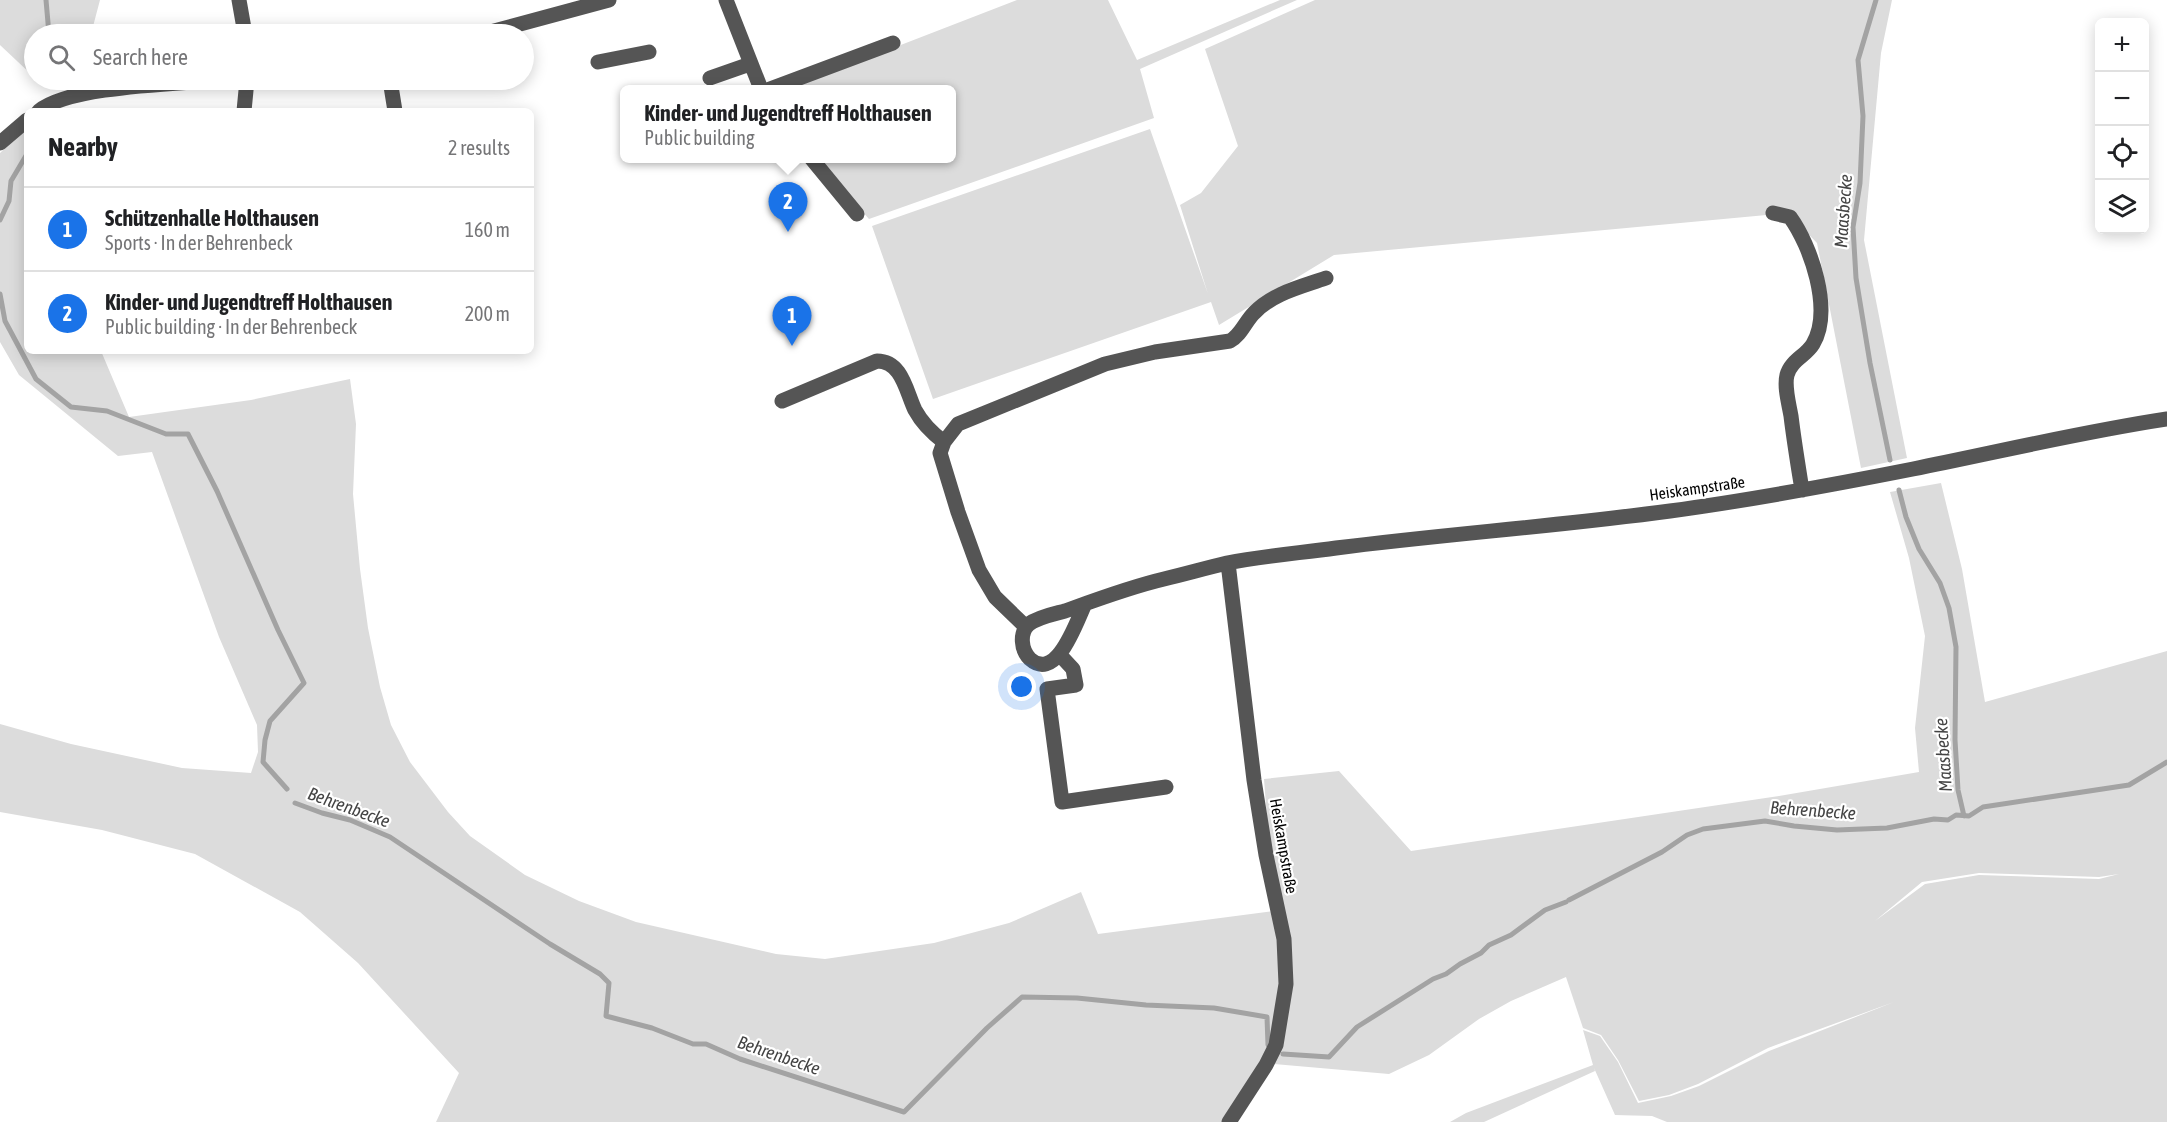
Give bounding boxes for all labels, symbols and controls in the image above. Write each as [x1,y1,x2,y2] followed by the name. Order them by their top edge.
[2095,18,2149,234] map controls
[2095,18,2149,72] button: +
[24,24,534,90] search box
[45,41,78,74] icon: search
[93,44,188,70] text: Search here
[2095,72,2149,126] button: −
[620,85,956,163] popup
[644,100,932,126] text: Kinder- und Jugendtreff Holthausen
[644,126,754,149] text: Public building
[2095,126,2149,180] button: locate
[48,132,118,162] text: Nearby
[448,136,510,159] text: 2 results
[1830,173,1856,249] water label: Maasbecke
[2095,180,2149,234] button: layers
[768,182,808,232] pin: 2
[105,205,319,231] text: Schützenhalle Holthausen
[63,218,72,241] text: 1
[465,218,510,241] text: 160 m
[105,231,293,254] text: Sports · In der Behrenbeck
[105,289,392,315] text: Kinder- und Jugendtreff Holthausen
[772,296,812,346] pin: 1
[63,302,72,325] text: 2
[465,302,510,325] text: 200 m
[105,315,357,338] text: Public building · In der Behrenbeck
[1648,472,1746,505] street label: Heiskampstraße
[1007,672,1036,701] your location
[1930,717,1956,793] water label: Maasbecke
[305,782,393,832] water label: Behrenbecke
[1266,797,1301,895] street label: Heiskampstraße
[1769,797,1857,823] water label: Behrenbecke
[735,1031,823,1079] water label: Behrenbecke

